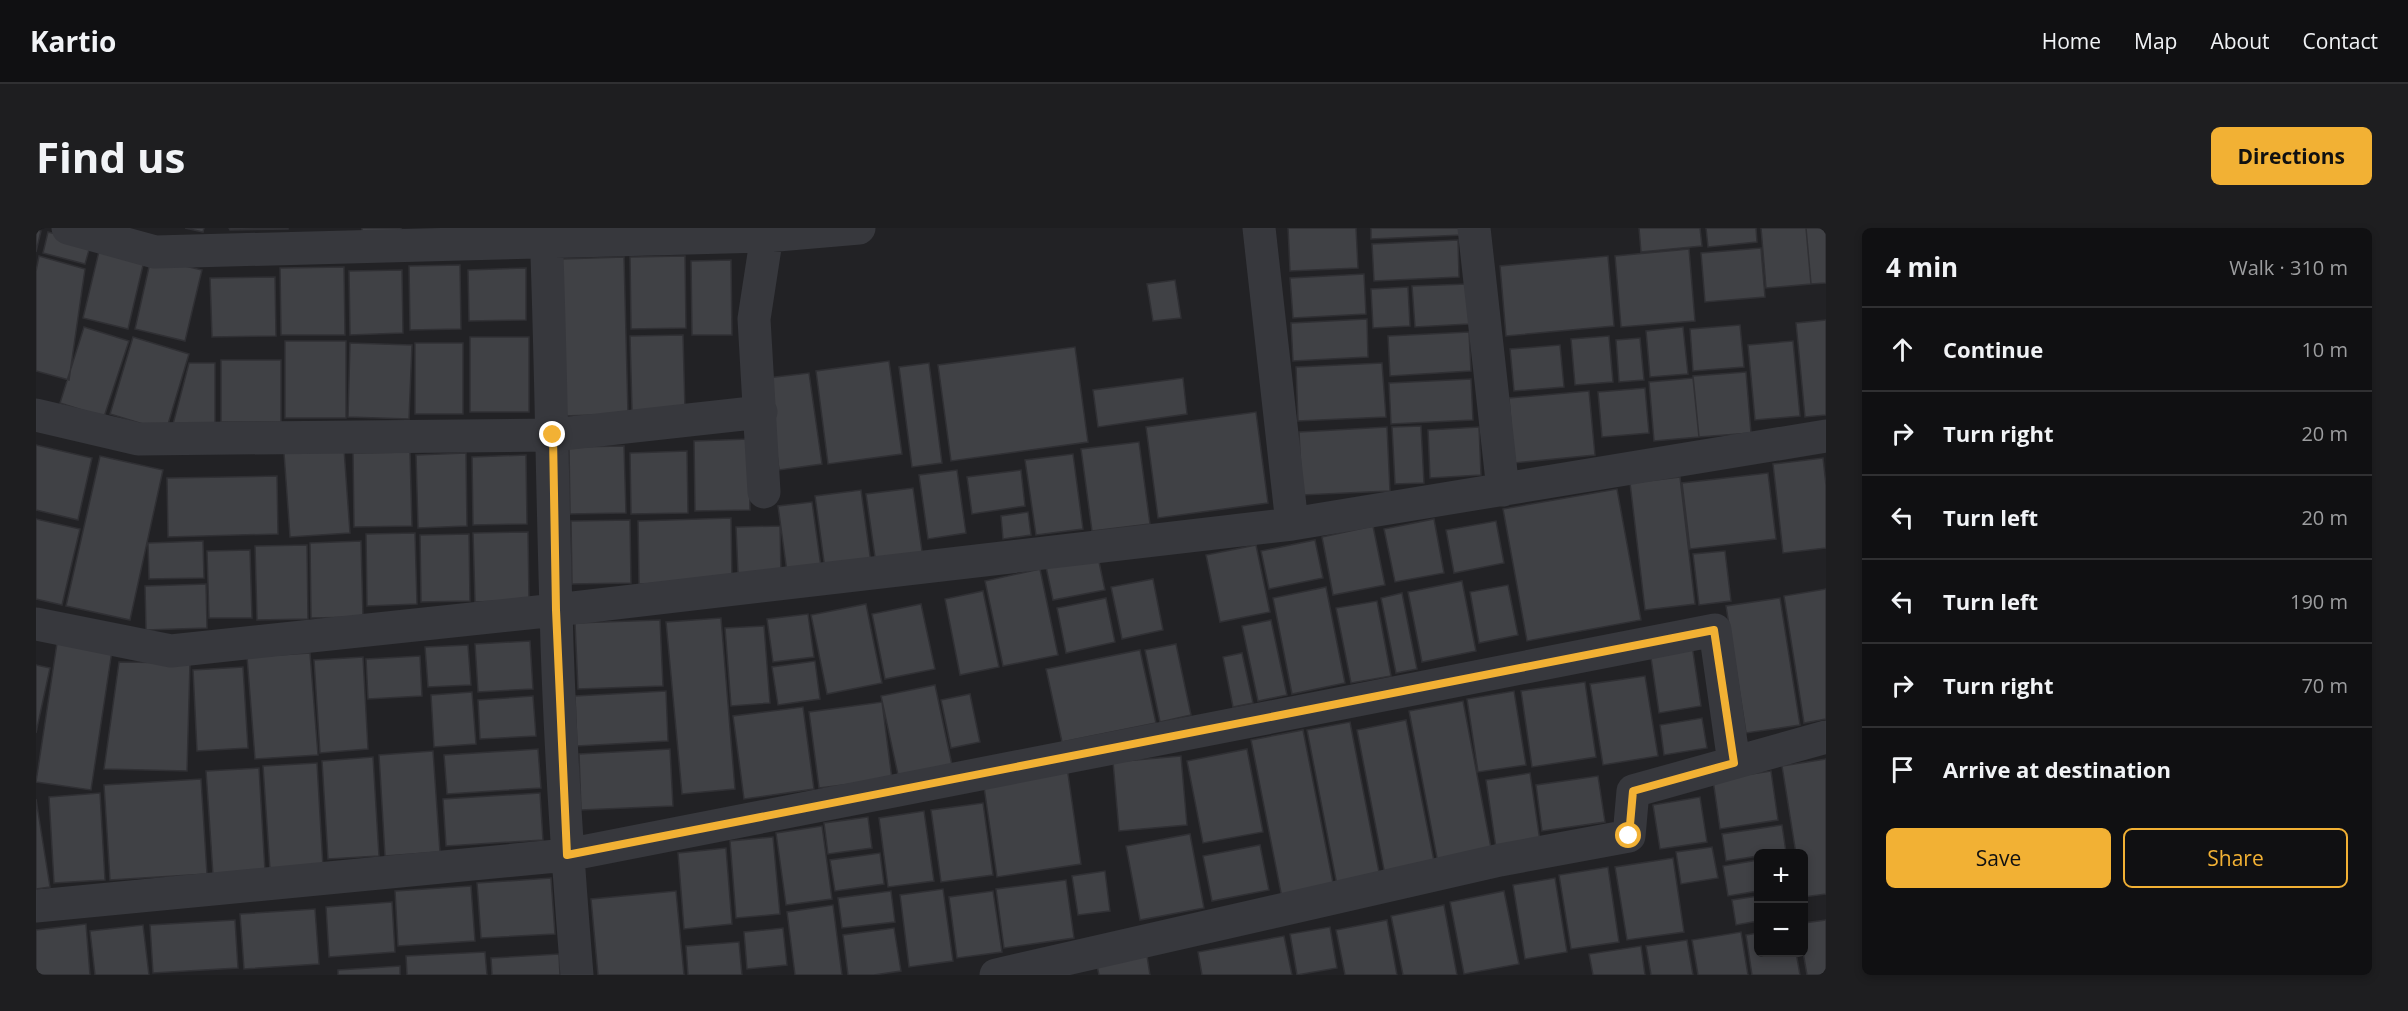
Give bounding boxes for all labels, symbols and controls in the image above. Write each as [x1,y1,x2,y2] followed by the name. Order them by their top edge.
[30,22,116,60] text: Kartio
[2042,27,2101,55] text: Home
[2134,27,2177,55] text: Map
[2210,27,2270,55] text: About
[2303,27,2378,55] text: Contact
[2211,127,2372,185] button: Directions
[36,128,185,185] text: Find us
[1886,249,1958,285] text: 4 min
[2229,254,2348,281] text: Walk · 310 m
[1886,333,1919,366] icon: ahead
[1943,334,2043,364] text: Continue
[2301,336,2348,363] text: 10 m
[1886,417,1919,450] icon: right
[1943,418,2054,448] text: Turn right
[2301,420,2348,447] text: 20 m
[539,421,565,447] route end
[1886,501,1919,534] icon: left
[1943,502,2038,532] text: Turn left
[2301,504,2348,531] text: 20 m
[1886,585,1919,618] icon: left
[1943,586,2038,616] text: Turn left
[2290,588,2348,615] text: 190 m
[1886,669,1919,702] icon: right
[1943,670,2054,700] text: Turn right
[2301,672,2348,699] text: 70 m
[1886,753,1919,786] icon: arrive
[1943,754,2171,784] text: Arrive at destination
[1615,822,1641,848] route start
[1886,828,2111,888] button: Save
[2123,828,2348,888] button: Share
[1754,849,1808,957] map controls
[1754,849,1808,903] button: +
[1754,903,1808,957] button: −

